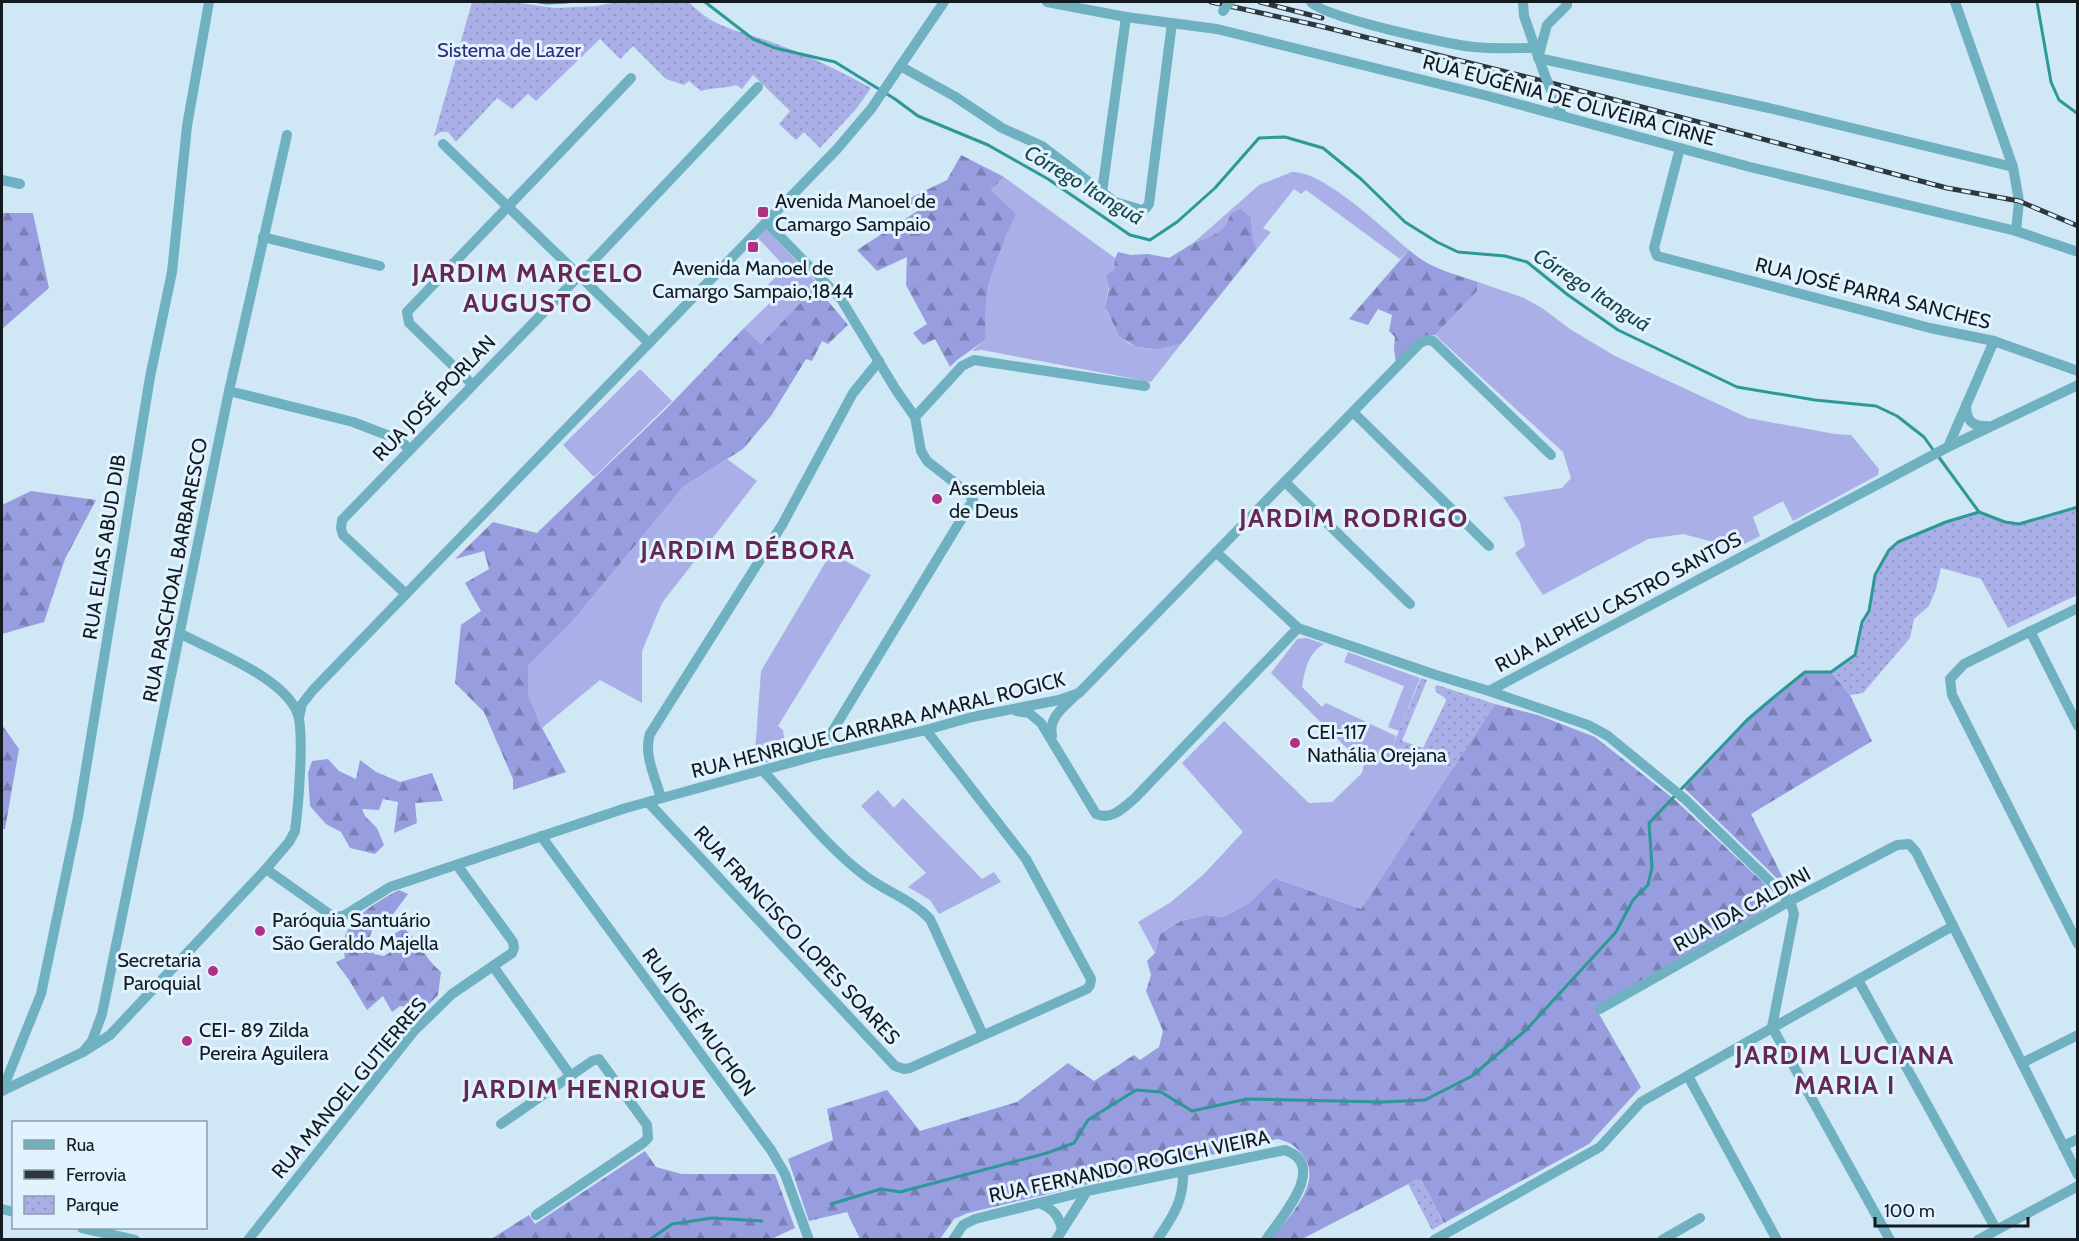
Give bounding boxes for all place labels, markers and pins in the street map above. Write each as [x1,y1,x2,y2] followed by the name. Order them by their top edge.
[775,189,936,236] place label: Avenida Manoel de Camargo Sampaio
[756,205,770,219] marker: Avenida Manoel de Camargo Sampaio
[746,240,760,254] marker: Avenida Manoel de Camargo Sampaio,1844
[652,256,854,303] place label: Avenida Manoel de Camargo Sampaio,1844
[949,476,1046,523] place label: Assembleia de Deus
[930,492,944,506] marker: Assembleia de Deus
[1307,720,1447,767] place label: CEI-117 Nathália Orejana
[1288,736,1302,750] marker: CEI-117 Nathália Orejana
[272,908,439,955] place label: Paróquia Santuário São Geraldo Majella
[253,924,267,938] marker: Paróquia Santuário São Geraldo Majella
[117,948,201,995] place label: Secretaria Paroquial
[206,964,220,978] marker: Secretaria Paroquial
[199,1018,329,1065] place label: CEI- 89 Zilda Pereira Aguilera
[180,1034,194,1048] marker: CEI- 89 Zilda Pereira Aguilera

